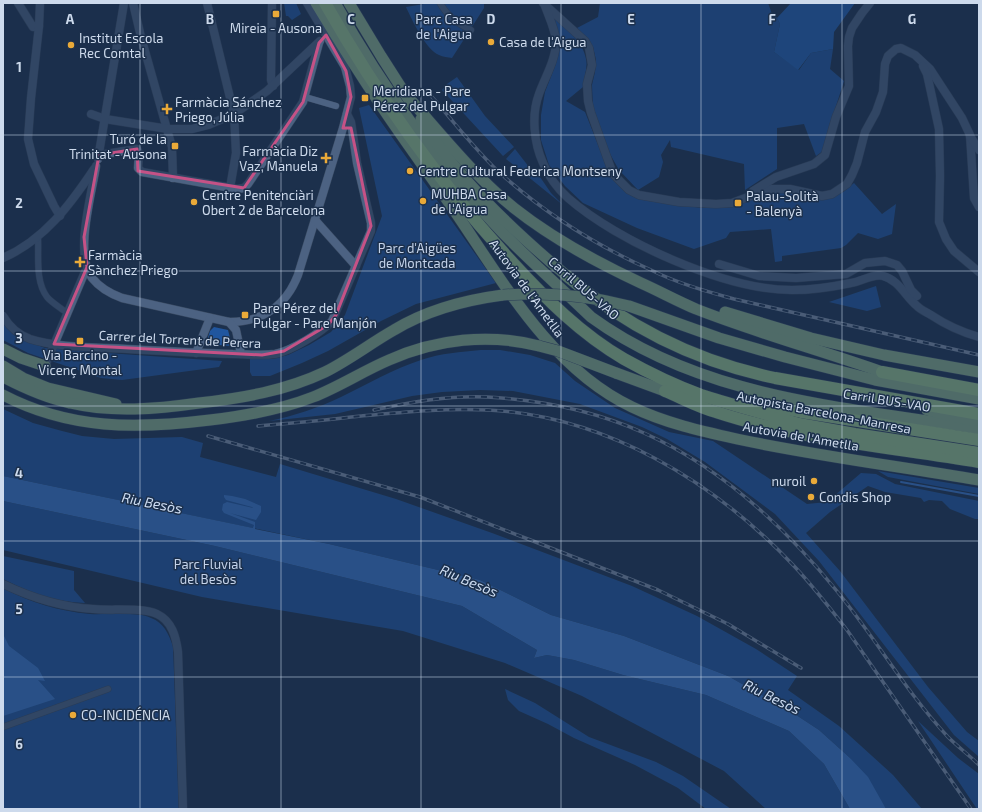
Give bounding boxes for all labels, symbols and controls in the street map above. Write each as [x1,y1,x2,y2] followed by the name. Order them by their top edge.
[271,9,281,19] marker: Mireia - Ausona
[66,11,75,27] text: A
[206,11,214,27] text: B
[347,11,355,27] text: C
[415,11,473,42] park label: Parc Casa de l'Aigua
[487,11,496,27] text: D
[627,11,635,27] text: E
[768,11,776,27] text: F
[908,11,916,27] text: G
[230,20,322,36] place label: Mireia - Ausona
[79,30,163,61] place label: Institut Escola Rec Comtal
[499,34,586,50] place label: Casa de l'Aigua
[486,37,496,47] marker: Casa de l'Aigua
[66,40,76,50] marker: Institut Escola Rec Comtal
[16,59,22,75] text: 1
[373,83,471,114] place label: Meridiana - Pare Pérez del Pulgar
[360,93,370,103] marker: Meridiana - Pare Pérez del Pulgar
[175,94,282,125] place label: Farmàcia Sánchez Priego, Júlia
[162,104,172,114] marker: Farmàcia Sánchez Priego, Júlia
[69,131,167,162] place label: Turó de la Trinitat - Ausona
[170,141,180,151] marker: Turó de la Trinitat - Ausona
[239,143,318,174] place label: Farmàcia Diz Vaz, Manuela
[321,153,331,163] marker: Farmàcia Diz Vaz, Manuela
[418,163,622,179] place label: Centre Cultural Federica Montseny
[405,166,415,176] marker: Centre Cultural Federica Montseny
[431,186,507,217] place label: MUHBA Casa de l'Aigua
[202,187,325,218] place label: Centre Penitenciàri Obert 2 de Barcelona
[746,188,819,219] place label: Palau-Solità - Balenyà
[15,195,23,211] text: 2
[418,196,428,206] marker: MUHBA Casa de l'Aigua
[189,197,199,207] marker: Centre Penitenciàri Obert 2 de Barcelona
[733,198,743,208] marker: Palau-Solità - Balenyà
[486,236,568,340] street label: Autovia de l'Ametlla
[378,240,456,271] park label: Parc d'Aigües de Montcada
[88,247,178,278] place label: Farmàcia Sànchez Priego
[545,253,623,323] street label: Carril BUS-VAO
[75,257,85,267] marker: Farmàcia Sànchez Priego
[253,300,377,331] place label: Pare Pérez del Pulgar - Pare Manjón
[240,310,250,320] marker: Pare Pérez del Pulgar - Pare Manjón
[98,327,262,351] street label: Carrer del Torrent de Perera
[15,330,23,346] text: 3
[75,336,85,346] marker: Via Barcino - Vicenç Montal
[38,347,122,379] place label: Via Barcino - Vicenç Montal
[842,385,932,415] street label: Carril BUS-VAO
[735,387,913,437] street label: Autopista Barcelona-Manresa
[742,418,860,454] street label: Autovia de l'Ametlla
[15,465,23,481] text: 4
[772,473,806,489] place label: nuroil
[809,476,819,486] marker: nuroil
[120,488,184,517] water label: Riu Besòs
[819,489,891,505] place label: Condis Shop
[806,492,816,502] marker: Condis Shop
[174,556,242,587] park label: Parc Fluvial del Besòs
[438,561,501,600] water label: Riu Besòs
[15,601,23,617] text: 5
[741,675,804,718] water label: Riu Besòs
[81,706,170,723] place label: CO-INCIDÉNCIA
[68,710,78,720] marker: CO-INCIDÉNCIA
[15,736,23,752] text: 6

